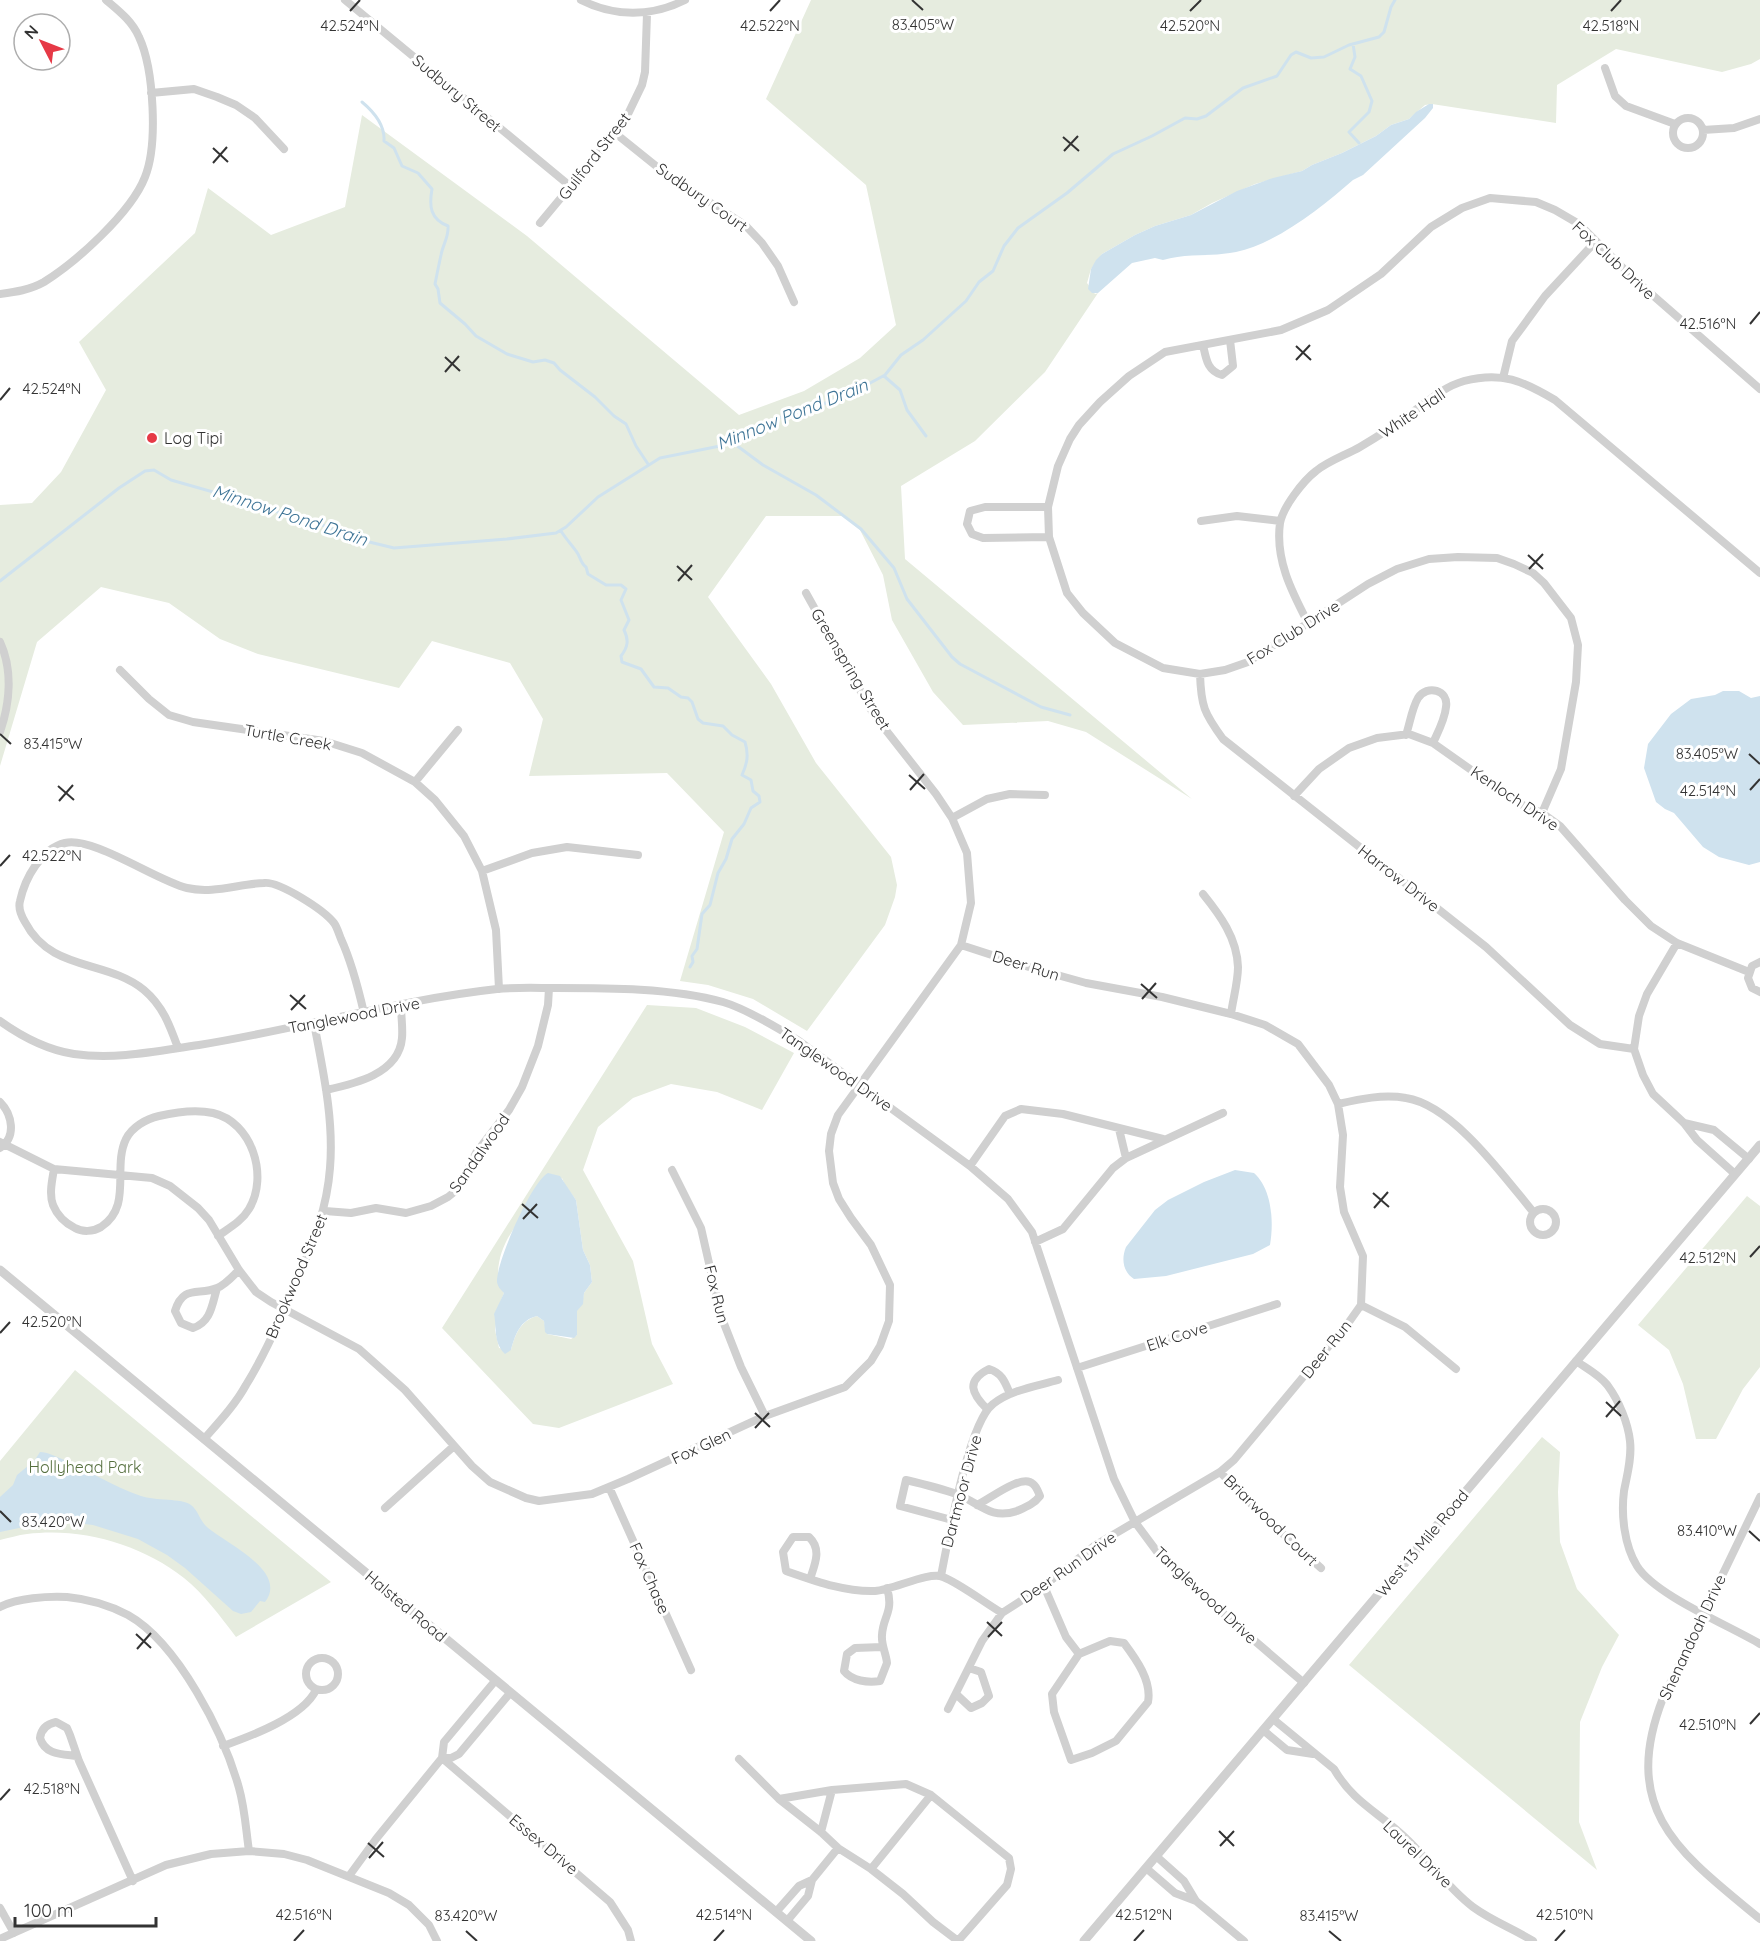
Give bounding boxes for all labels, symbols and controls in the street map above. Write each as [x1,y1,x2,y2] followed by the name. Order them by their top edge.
[12,12,72,72] north arrow
[892,15,955,34] text: 83.405°W
[321,16,380,35] text: 42.524°N
[740,16,800,35] text: 42.522°N
[1160,16,1220,35] text: 42.520°N
[1583,16,1639,35] text: 42.518°N
[19,21,42,43] text: N
[408,50,506,136] street label: Sudbury Street
[554,108,634,204] street label: Guilford Street
[652,158,752,236] street label: Sudbury Court
[1568,216,1660,304] street label: Fox Club Drive
[1680,314,1736,333] text: 42.516°N
[713,373,872,455] water label: Minnow Pond Drain
[23,379,82,398] text: 42.524°N
[1375,384,1449,442] street label: White Hall
[164,428,223,448] place label: Log Tipi
[145,431,159,445] marker: Log Tipi
[210,479,371,551] water label: Minnow Pond Drain
[1243,595,1343,669] street label: Fox Club Drive
[807,605,895,733] street label: Greenspring Street
[243,719,333,755] street label: Turtle Creek
[23,734,83,753] text: 83.415°W
[1676,744,1739,763] text: 83.405°W
[1467,761,1563,835] street label: Kenloch Drive
[1680,781,1736,800] text: 42.514°N
[1354,840,1444,916] street label: Harrow Drive
[22,846,82,865] text: 42.522°N
[990,945,1062,985] street label: Deer Run
[287,992,421,1038] street label: Tanglewood Drive
[776,1023,896,1115] street label: Tanglewood Drive
[444,1110,514,1196] street label: Sandalwood
[261,1211,331,1341] street label: Brookwood Street
[1680,1248,1736,1267] text: 42.512°N
[700,1263,734,1325] street label: Fox Run
[22,1312,82,1331] text: 42.520°N
[1296,1316,1356,1382] street label: Deer Run
[1144,1317,1210,1355] street label: Elk Cove
[668,1424,734,1468] street label: Fox Glen
[936,1433,986,1549] street label: Dartmoor Drive
[28,1457,142,1477] park label: Hollyhead Park
[1220,1470,1322,1570] street label: Briarwood Court
[1371,1485,1473,1601] street label: West 13 Mile Road
[22,1512,85,1531] text: 83.420°W
[1677,1521,1737,1540] text: 83.410°W
[1016,1527,1120,1607] street label: Deer Run Drive
[625,1539,675,1617] street label: Fox Chase
[1150,1542,1262,1648] street label: Tanglewood Drive
[361,1566,451,1646] street label: Halsted Road
[1654,1571,1730,1703] street label: Shenandoah Drive
[1679,1715,1737,1734] text: 42.510°N
[24,1779,80,1798] text: 42.518°N
[506,1809,582,1879] street label: Essex Drive
[1379,1816,1457,1892] street label: Laurel Drive
[15,1890,156,1928] scale bar
[24,1899,73,1922] text: 100 m
[276,1905,332,1924] text: 42.516°N
[696,1905,752,1924] text: 42.514°N
[1116,1905,1172,1924] text: 42.512°N
[1536,1905,1594,1924] text: 42.510°N
[435,1906,498,1925] text: 83.420°W
[1299,1906,1359,1925] text: 83.415°W

